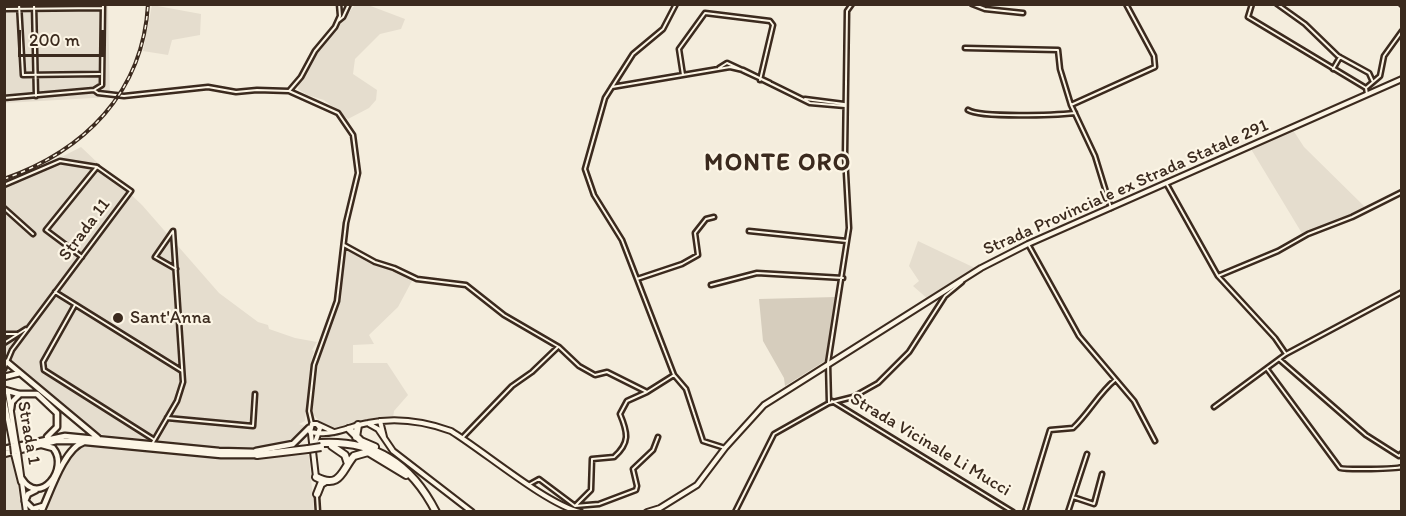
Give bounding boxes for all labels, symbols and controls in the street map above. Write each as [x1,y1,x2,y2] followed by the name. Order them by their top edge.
[21,18,106,56] scale bar
[29,29,80,51] text: 200 m
[980,115,1272,261] street label: Strada Provinciale ex Strada Statale 291
[704,150,852,178] district label: MONTE ORO
[55,195,115,265] street label: Strada 11
[130,307,211,329] place label: Sant'Anna
[111,311,125,325] marker: Sant'Anna
[846,388,1014,502] street label: Strada Vicinale Li Mucci
[12,400,44,466] street label: Strada 1

